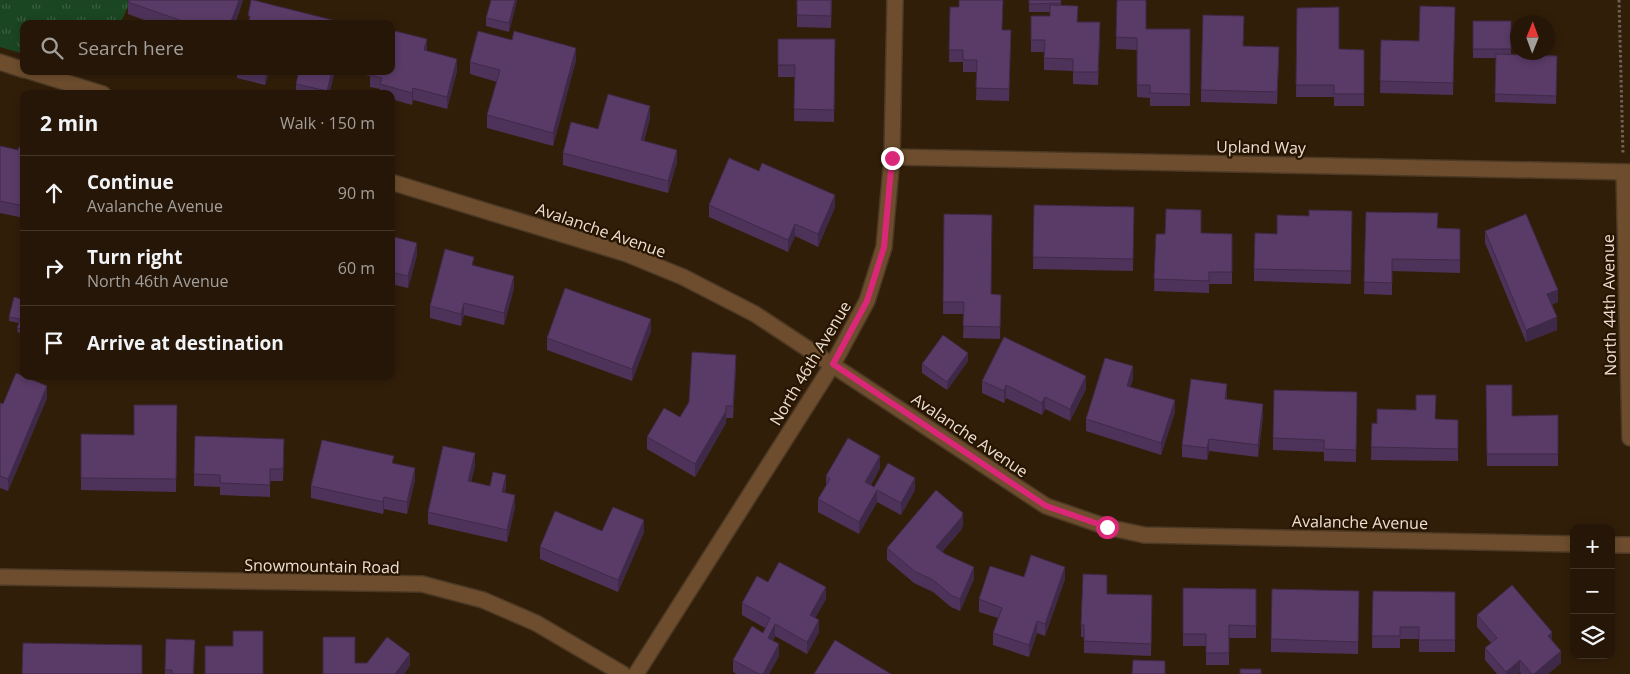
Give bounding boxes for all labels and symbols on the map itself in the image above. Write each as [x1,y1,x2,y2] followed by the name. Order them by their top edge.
[1510,15,1555,60] north arrow
[1216,135,1307,159] street label: Upland Way
[881,147,904,170] route end
[533,197,669,263] street label: Avalanche Avenue
[1597,234,1621,376] street label: North 44th Avenue
[764,297,856,429] street label: North 46th Avenue
[907,388,1033,482] street label: Avalanche Avenue
[1292,510,1428,534] street label: Avalanche Avenue
[1096,516,1119,539] route start
[244,554,400,578] street label: Snowmountain Road

